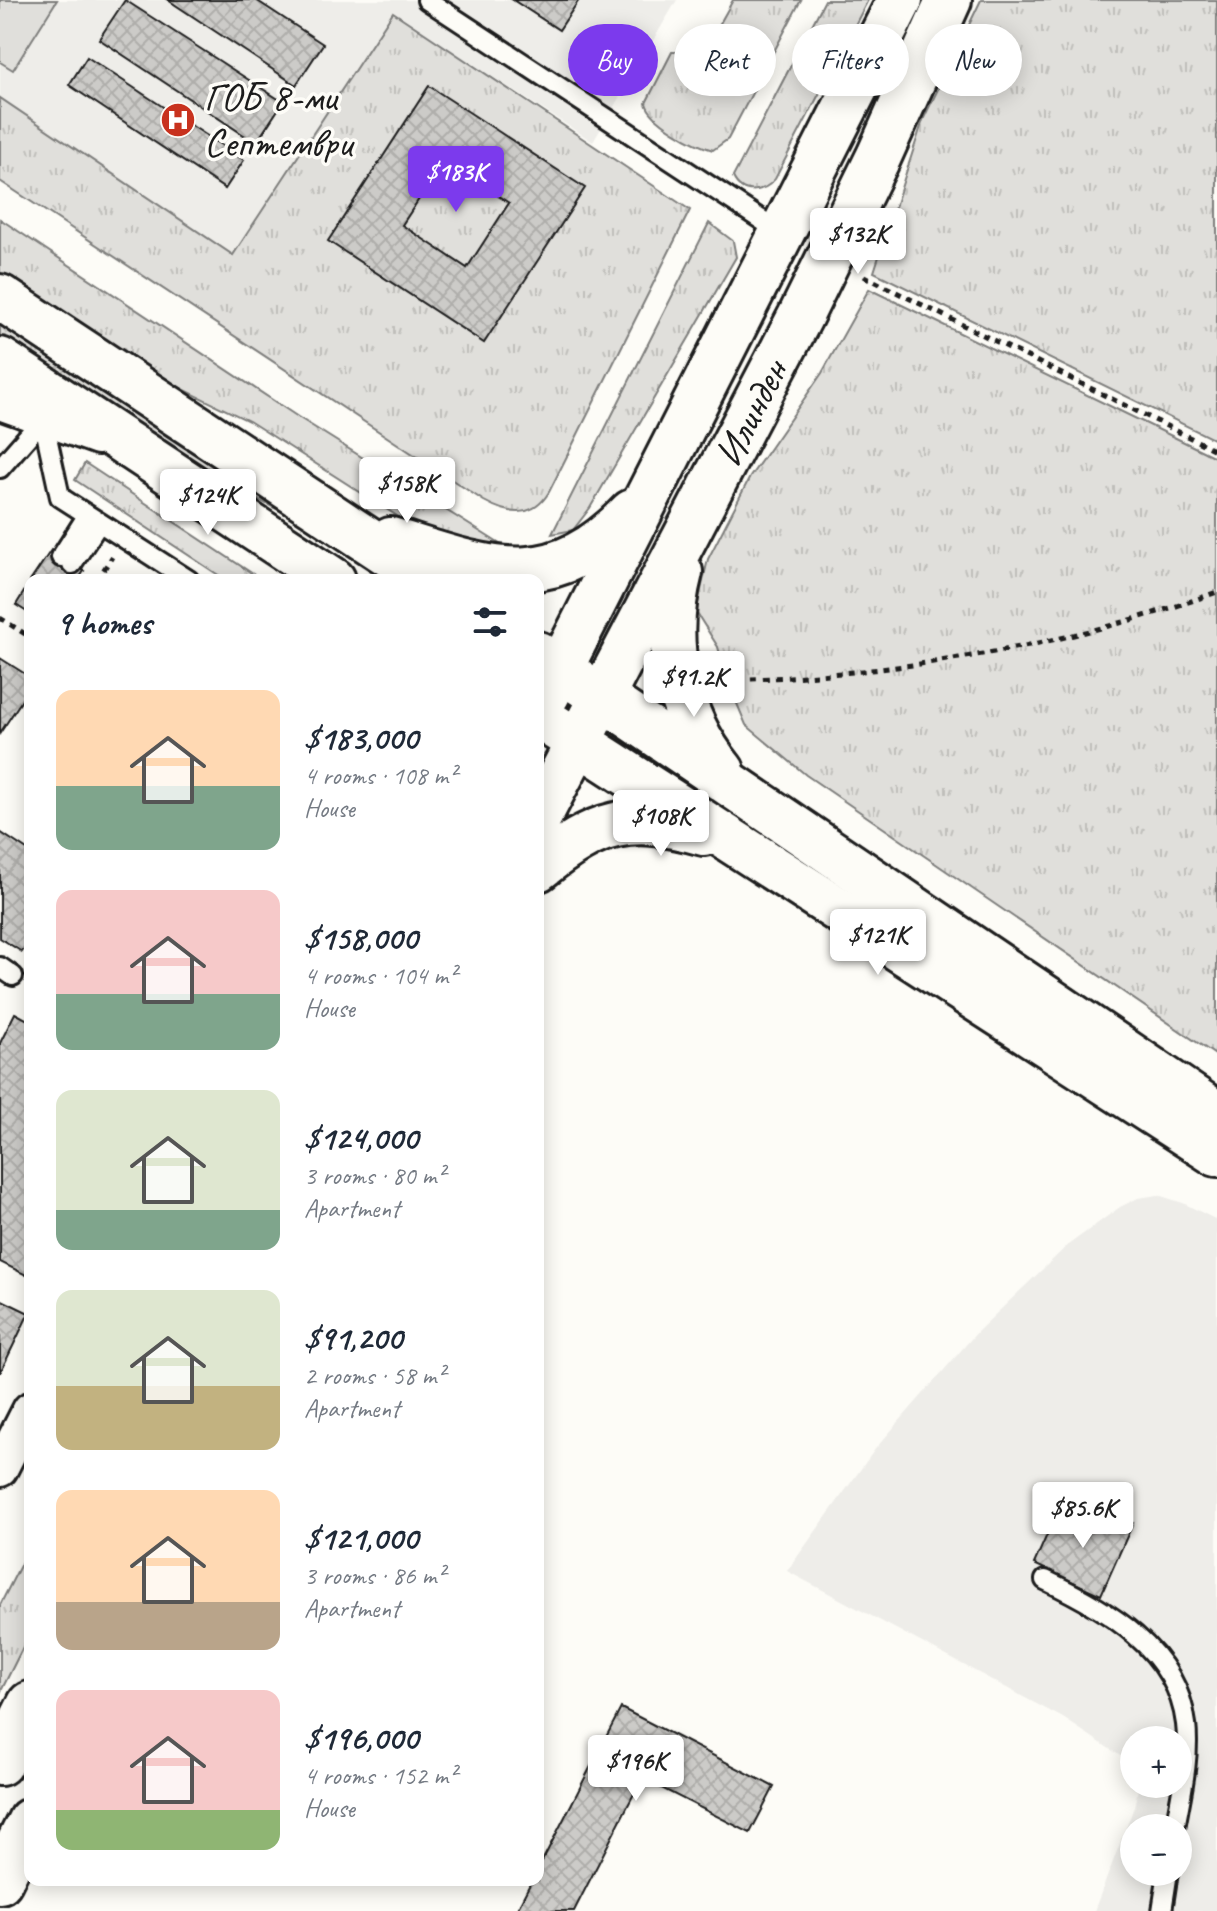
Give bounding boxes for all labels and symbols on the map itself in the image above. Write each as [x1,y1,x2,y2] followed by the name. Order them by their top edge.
[204,72,355,168] place label: ГОБ 8-ми Септември
[159,101,197,139] hospital icon: ГОБ 8-ми Септември
[400,146,512,214] pin: $183K
[802,208,914,276] pin: $132K
[703,349,800,475] street label: Илинден
[351,457,463,525] pin: $158K
[152,469,264,537] pin: $124K
[629,651,759,719] pin: $91.2K
[605,790,717,858] pin: $108K
[822,909,934,977] pin: $121K
[1018,1482,1148,1550] pin: $85.6K
[580,1735,692,1803] pin: $196K

